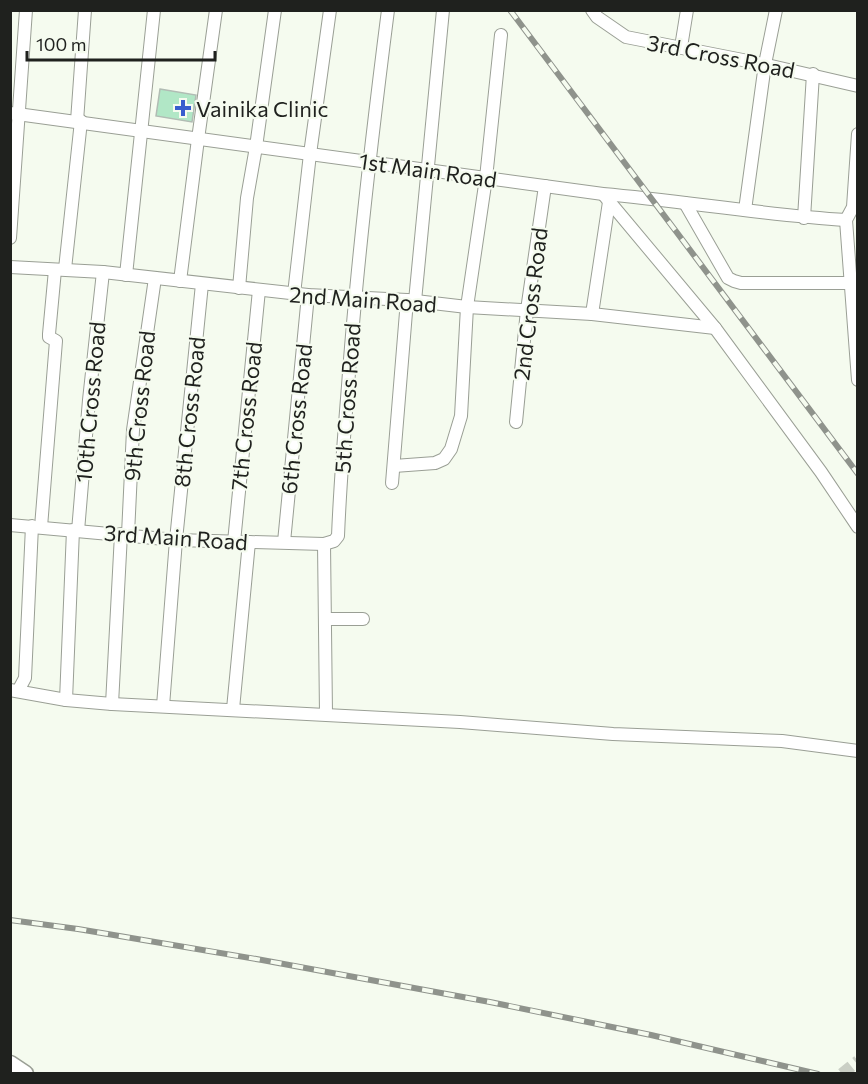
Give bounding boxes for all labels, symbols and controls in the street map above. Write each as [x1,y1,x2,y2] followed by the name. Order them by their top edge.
[27,24,214,62] scale bar
[645,28,797,84] street label: 3rd Cross Road
[36,33,86,55] text: 100 m
[196,95,328,122] place label: Vainika Clinic
[174,99,192,117] marker: Vainika Clinic
[357,147,499,193] street label: 1st Main Road
[507,226,553,382] street label: 2nd Cross Road
[288,280,438,318] street label: 2nd Main Road
[70,320,110,484] street label: 10th Cross Road
[328,322,366,474] street label: 5th Cross Road
[118,329,160,483] street label: 9th Cross Road
[168,335,210,489] street label: 8th Cross Road
[225,340,267,492] street label: 7th Cross Road
[275,342,317,496] street label: 6th Cross Road
[103,519,249,555] street label: 3rd Main Road

